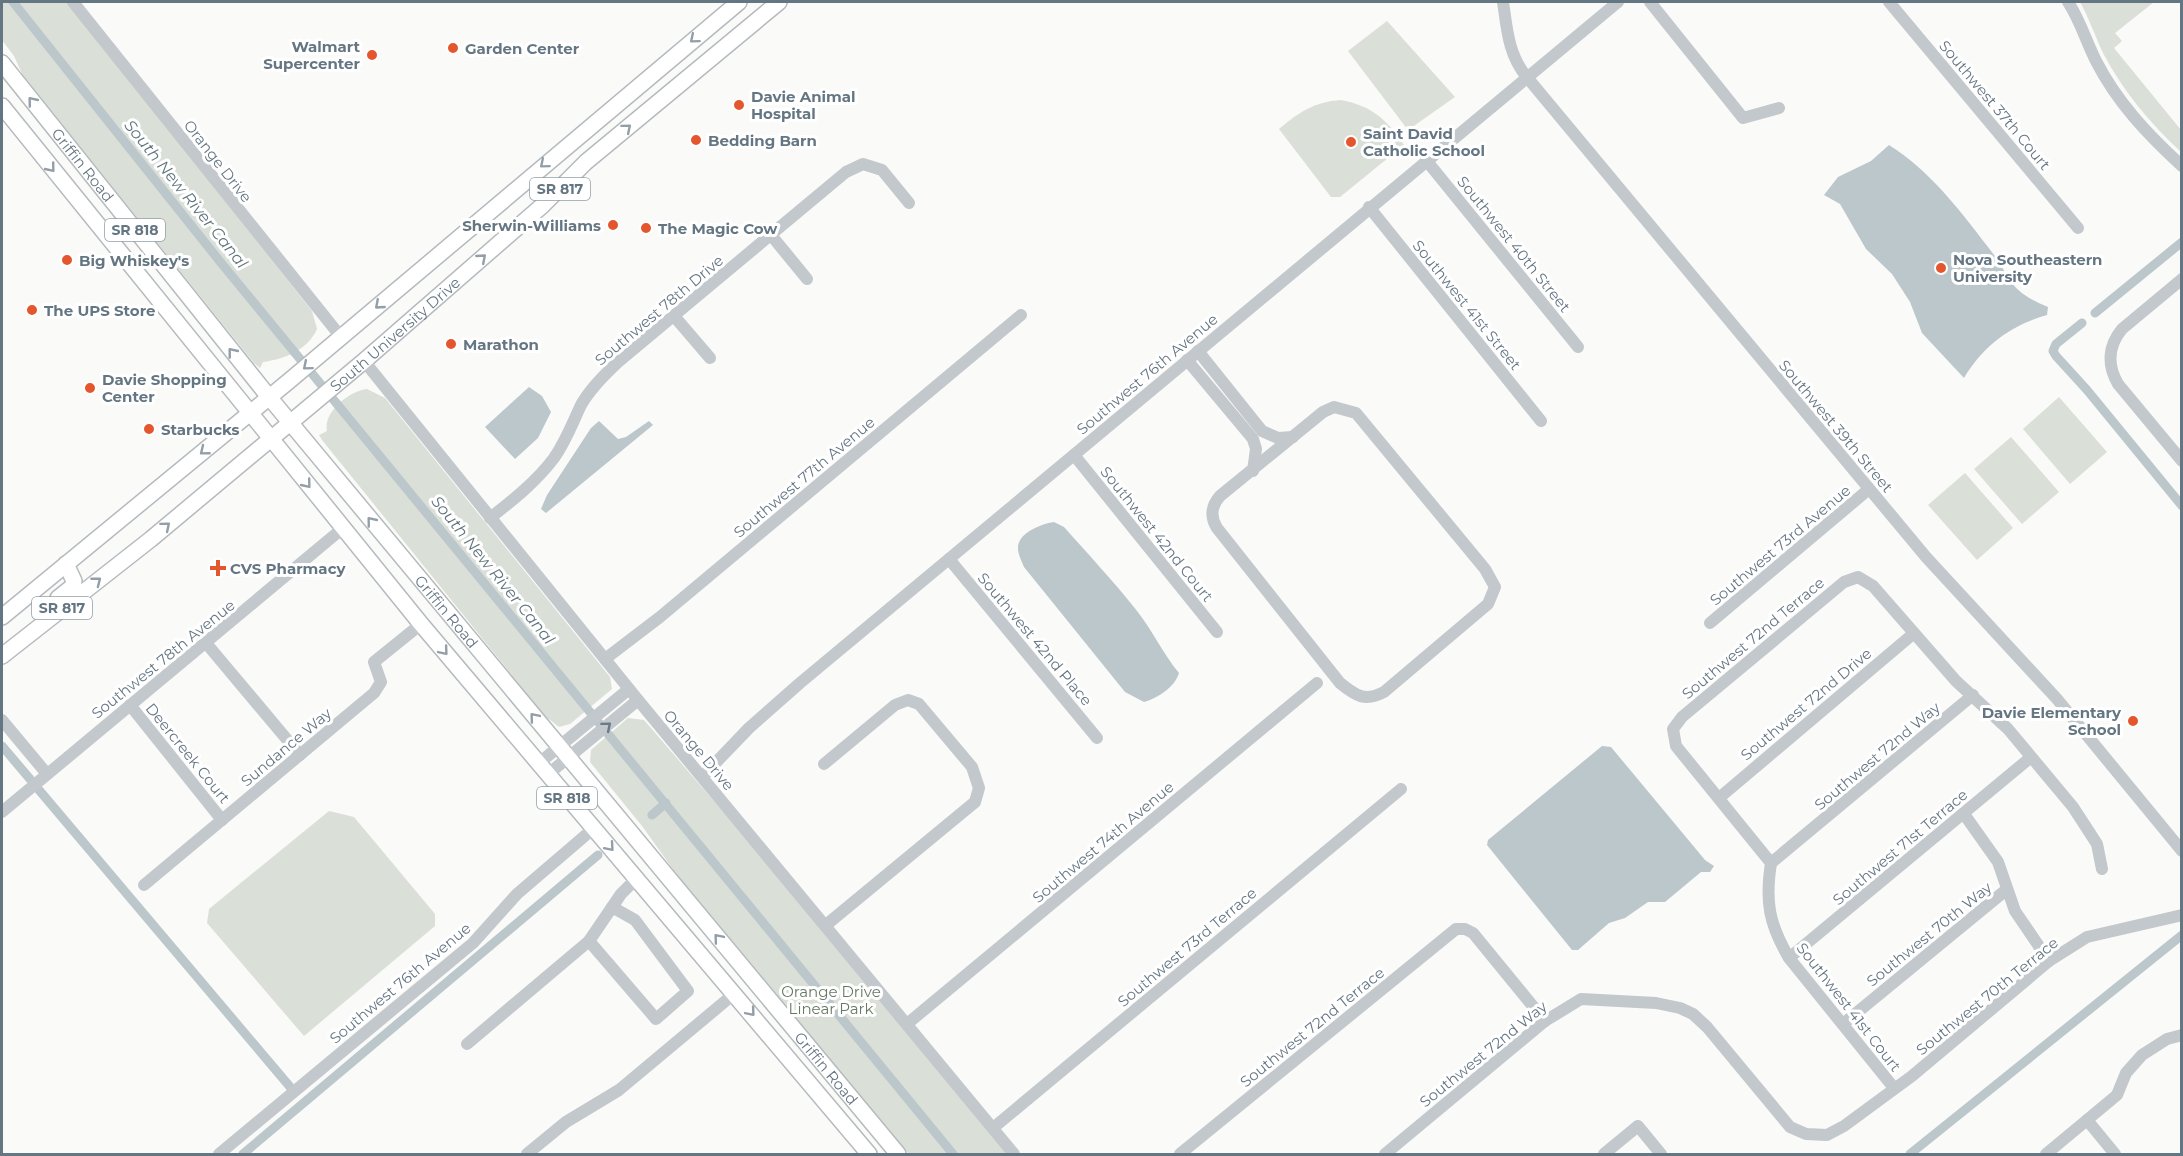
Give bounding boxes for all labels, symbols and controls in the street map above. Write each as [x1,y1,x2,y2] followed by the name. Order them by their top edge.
[690,32,701,43] one-way arrow
[1935,36,2055,174] street label: Southwest 37th Court
[263,37,361,73] place label: Walmart Supercenter
[465,39,580,58] place label: Garden Center
[446,41,460,55] marker: Garden Center
[365,48,379,62] marker: Walmart Supercenter
[751,87,856,123] place label: Davie Animal Hospital
[28,97,39,108] one-way arrow
[732,98,746,112] marker: Davie Animal Hospital
[120,116,252,273] water label: South New River Canal
[180,116,256,206] street label: Orange Drive
[48,124,118,205] street label: Griffin Road
[620,124,631,135] one-way arrow
[1363,124,1485,160] place label: Saint David Catholic School
[708,131,817,150] place label: Bedding Barn
[689,133,703,147] marker: Bedding Barn
[1344,135,1358,149] marker: Saint David Catholic School
[540,156,551,167] one-way arrow
[44,161,55,172] one-way arrow
[1453,172,1575,316] street label: Southwest 40th Street
[530,178,590,200] road number: SR 817
[462,216,601,235] place label: Sherwin-Williams
[606,218,620,232] marker: Sherwin-Williams
[105,219,165,241] road number: SR 818
[658,219,778,238] place label: The Magic Cow
[639,221,653,235] marker: The Magic Cow
[1409,236,1525,374] street label: Southwest 41st Street
[1953,250,2103,286] place label: Nova Southeastern University
[79,251,189,270] place label: Big Whiskey's
[591,251,727,369] street label: Southwest 78th Drive
[60,253,74,267] marker: Big Whiskey's
[476,254,486,265] one-way arrow
[1934,261,1948,275] marker: Nova Southeastern University
[326,272,464,395] street label: South University Drive
[375,298,386,309] one-way arrow
[44,301,156,320] place label: The UPS Store
[25,303,39,317] marker: The UPS Store
[1072,309,1222,439] street label: Southwest 76th Avenue
[463,335,539,354] place label: Marathon
[444,337,458,351] marker: Marathon
[229,348,240,359] one-way arrow
[1775,356,1897,496] street label: Southwest 39th Street
[303,359,314,370] one-way arrow
[102,370,227,406] place label: Davie Shopping Center
[83,381,97,395] marker: Davie Shopping Center
[730,412,878,542] street label: Southwest 77th Avenue
[161,420,240,439] place label: Starbucks
[142,422,156,436] marker: Starbucks
[200,443,211,454] one-way arrow
[1096,462,1218,606] street label: Southwest 42nd Court
[299,477,310,488] one-way arrow
[1706,481,1854,609] street label: Southwest 73rd Avenue
[427,492,559,649] water label: South New River Canal
[367,517,378,528] one-way arrow
[159,522,170,533] one-way arrow
[230,559,347,578] place label: CVS Pharmacy
[211,561,225,575] marker: CVS Pharmacy
[974,569,1096,709] street label: Southwest 42nd Place
[411,571,483,651] street label: Griffin Road
[1678,573,1828,703] street label: Southwest 72nd Terrace
[90,577,101,588] one-way arrow
[87,595,239,723] street label: Southwest 78th Avenue
[32,597,92,619] road number: SR 817
[436,644,447,655] one-way arrow
[1737,644,1875,764] street label: Southwest 72nd Drive
[1810,697,1944,814] street label: Southwest 72nd Way
[142,699,234,807] street label: Deercreek Court
[237,703,336,790] street label: Sundance Way
[1982,703,2122,739] place label: Davie Elementary School
[660,706,738,794] street label: Orange Drive
[530,713,541,724] one-way arrow
[2126,714,2140,728] marker: Davie Elementary School
[600,722,611,733] one-way arrow
[1028,777,1178,907] street label: Southwest 74th Avenue
[1829,785,1971,909] street label: Southwest 71st Terrace
[537,787,597,809] road number: SR 818
[603,841,614,851] one-way arrow
[1863,877,1996,990] street label: Southwest 70th Way
[1114,883,1260,1011] street label: Southwest 73rd Terrace
[325,918,475,1048] street label: Southwest 76th Avenue
[1912,933,2062,1059] street label: Southwest 70th Terrace
[714,934,725,945] one-way arrow
[1793,939,1905,1075] street label: Southwest 41st Court
[1236,963,1388,1091] street label: Southwest 72nd Terrace
[781,982,881,1018] park label: Orange Drive Linear Park
[1416,996,1551,1111] street label: Southwest 72nd Way
[743,1005,754,1016] one-way arrow
[791,1028,862,1108] street label: Griffin Road

